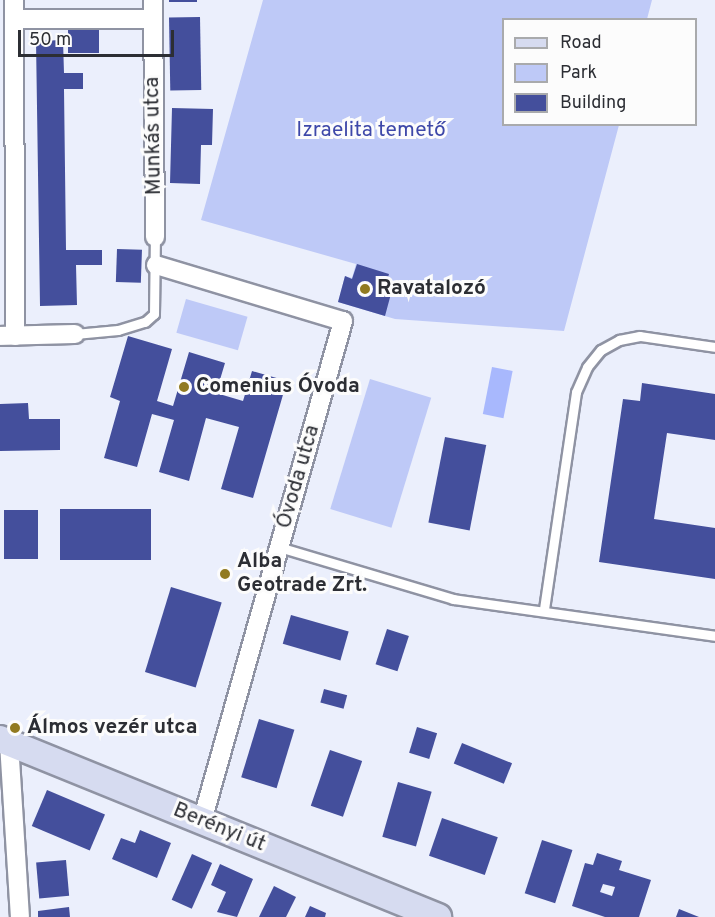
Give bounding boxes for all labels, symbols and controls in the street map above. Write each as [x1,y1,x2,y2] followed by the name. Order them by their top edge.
[21,18,177,56] scale bar
[502,18,697,126] legend
[29,29,71,52] text: 50 m
[560,32,602,55] text: Road
[560,62,597,85] text: Park
[140,77,168,195] street label: Munkás utca
[560,92,626,115] text: Building
[296,118,446,144] park label: Izraelita temető
[377,276,486,302] place label: Ravatalozó
[358,282,372,296] marker: Ravatalozó
[196,374,360,400] place label: Comenius Óvoda
[177,380,191,394] marker: Comenius Óvoda
[272,422,326,532] street label: Óvoda utca
[237,549,367,599] place label: Alba Geotrade Zrt.
[218,567,232,581] marker: Alba Geotrade Zrt.
[27,715,197,741] place label: Álmos vezér utca
[8,721,22,735] marker: Álmos vezér utca
[169,798,269,858] street label: Berényi út

